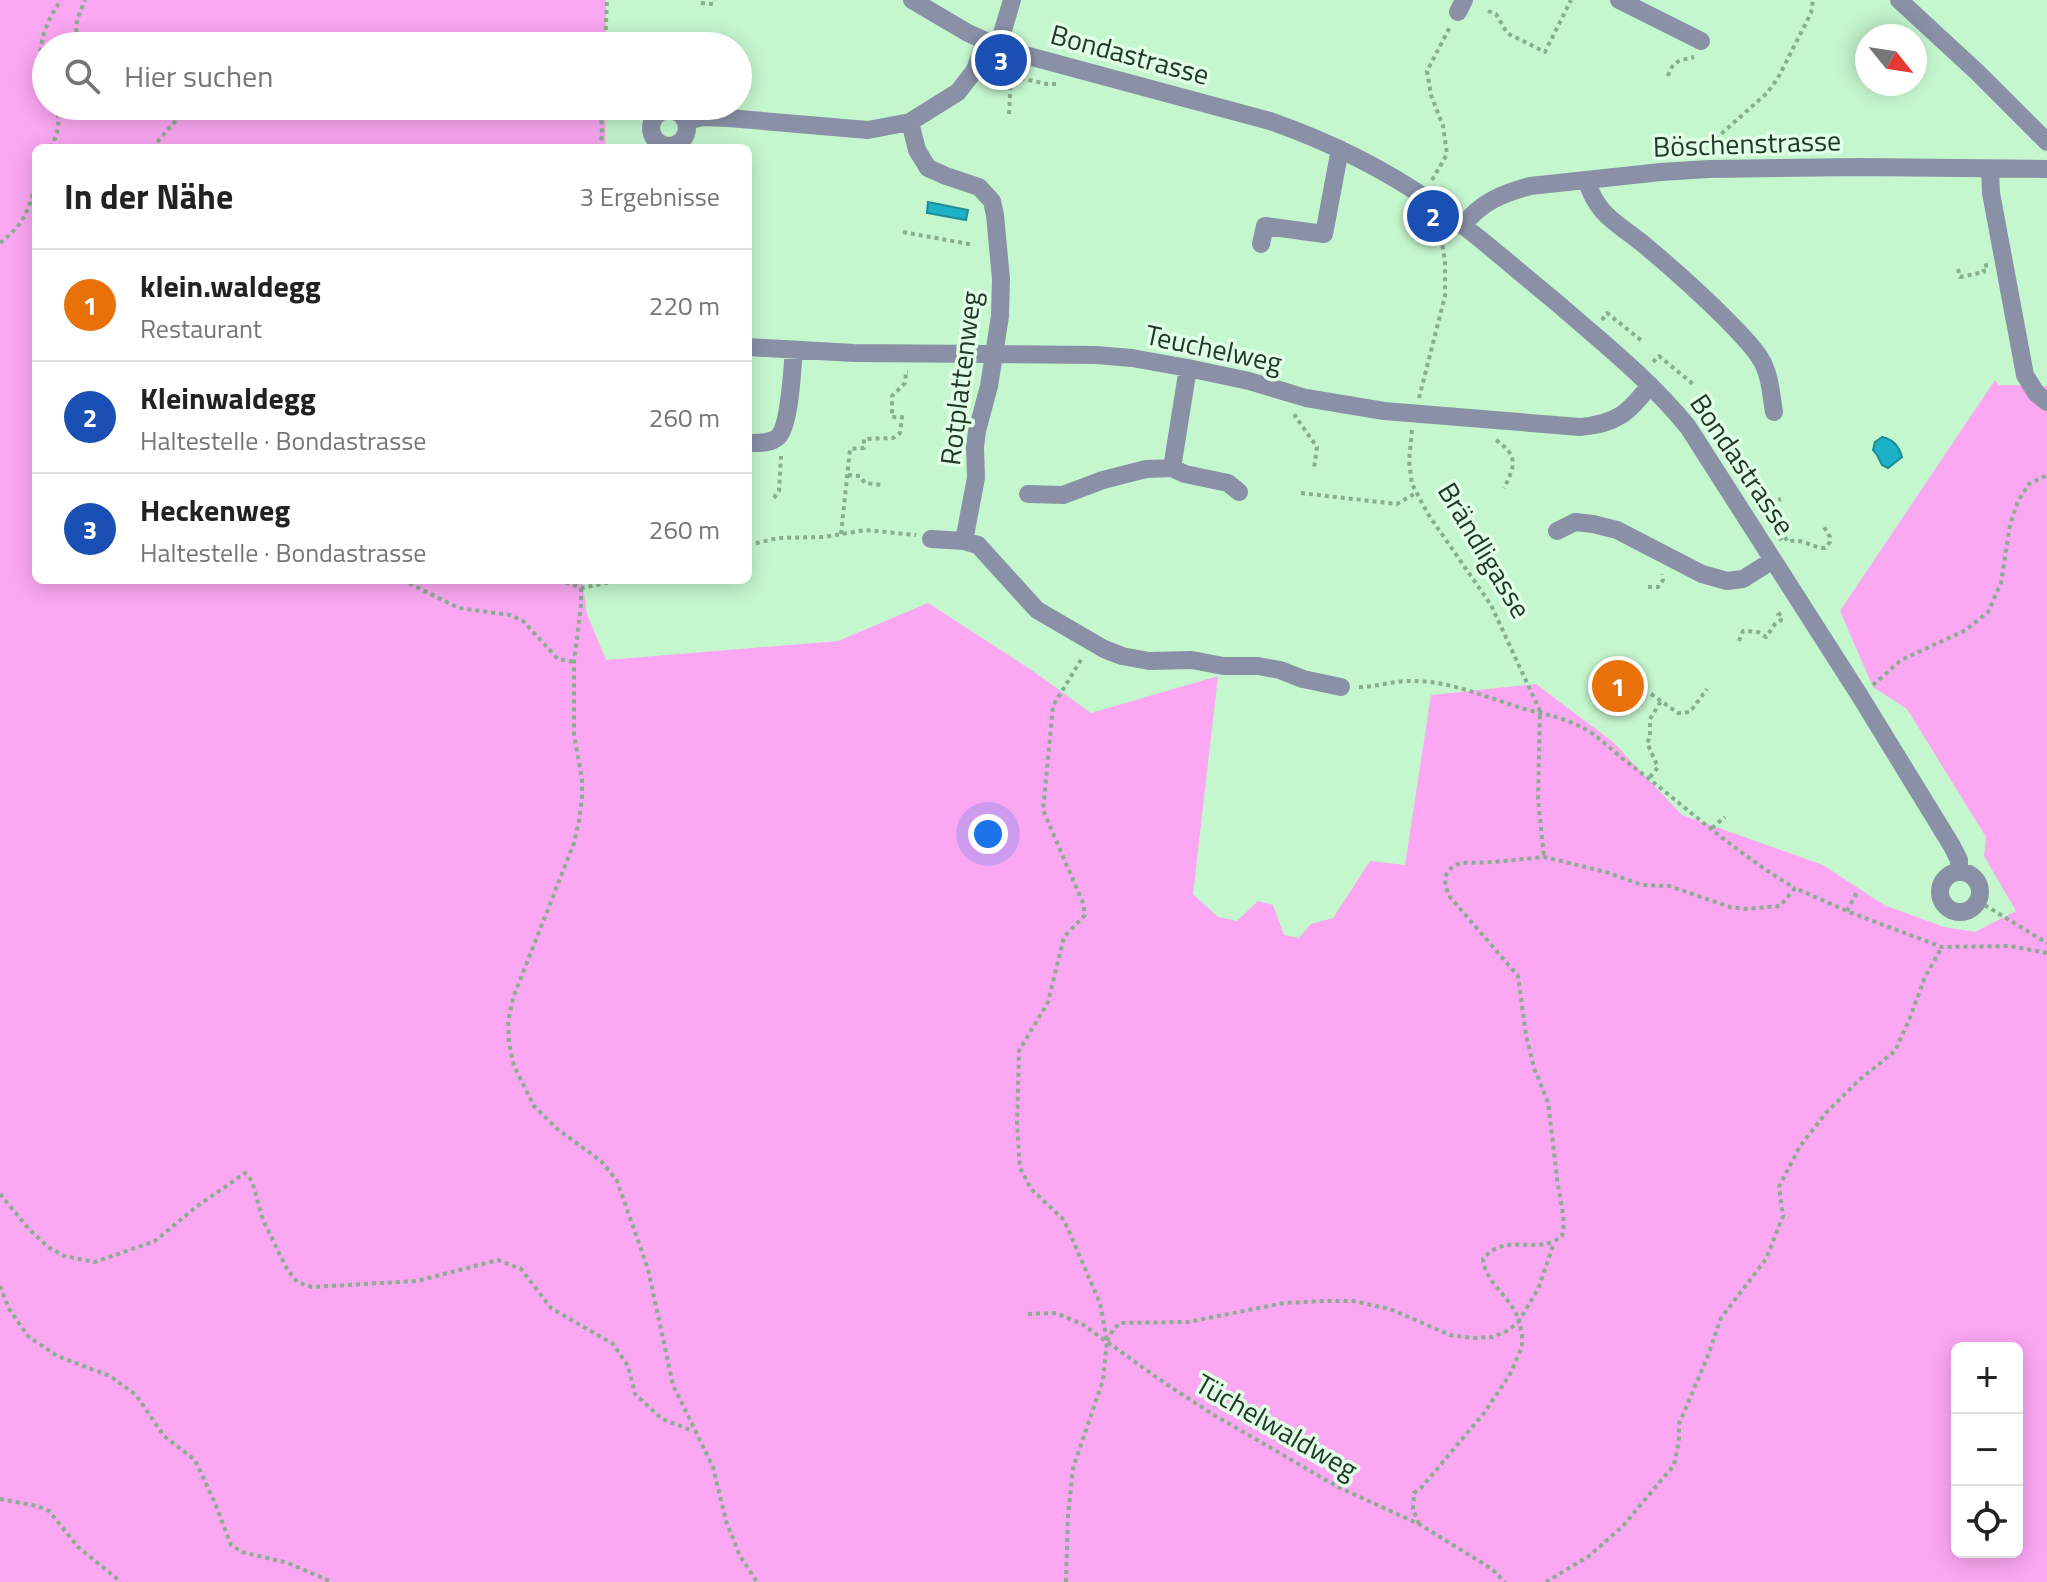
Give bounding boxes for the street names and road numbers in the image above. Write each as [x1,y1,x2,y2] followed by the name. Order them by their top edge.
[1046,12,1214,96] street label: Bondastrasse
[1652,118,1842,168] street label: Böschenstrasse
[928,288,992,468] street label: Rotplattenweg
[1142,313,1286,383] street label: Teuchelweg
[1680,385,1806,543] street label: Bondastrasse
[1427,474,1543,626] street label: Brändligasse
[1188,1362,1366,1490] street label: Tüchelwaldweg

